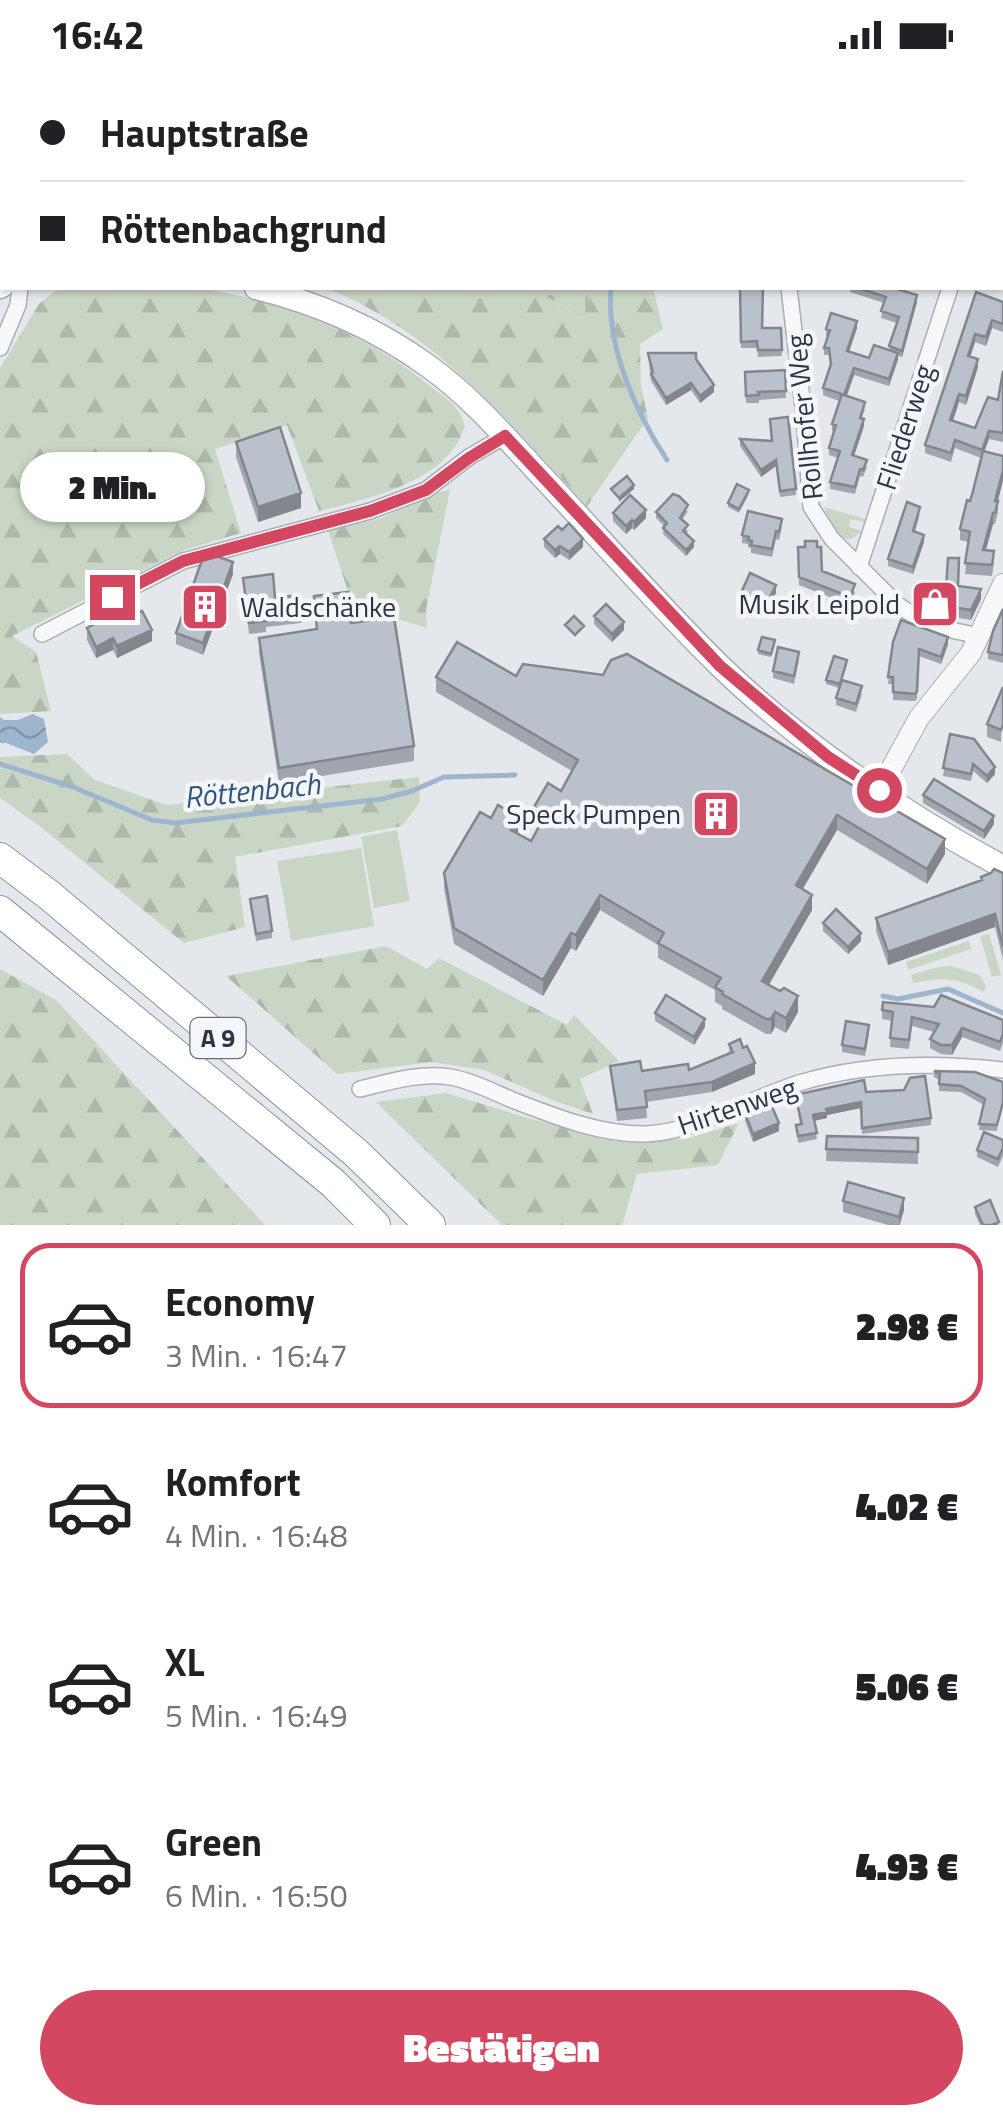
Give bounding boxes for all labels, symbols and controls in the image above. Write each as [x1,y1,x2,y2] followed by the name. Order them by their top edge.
[50,6,145,64] text: 16:42
[100,104,309,162] text: Hauptstraße
[100,200,387,258] text: Röttenbachgrund
[773,332,834,502] street label: Rollhofer Weg
[864,358,945,495] street label: Fliederweg
[19,452,204,522] callout: 2 Min.
[68,463,157,511] text: 2 Min.
[90,575,135,620] route end
[909,578,961,630] shop icon: Musik Leipold
[179,581,231,633] building icon: Waldschänke
[739,582,900,625] place label: Musik Leipold
[240,585,396,628] place label: Waldschänke
[182,760,323,820] water label: Röttenbach
[857,768,902,813] route start
[690,788,742,840] building icon: Speck Pumpen
[506,792,681,835] place label: Speck Pumpen
[190,1018,246,1058] road number: A 9
[672,1065,802,1146] street label: Hirtenweg
[165,1273,315,1331] text: Economy
[45,1281,135,1371] icon: car
[856,1297,958,1355] text: 2.98 €
[165,1331,348,1379] text: 3 Min. · 16:47
[165,1453,301,1511] text: Komfort
[45,1461,135,1551] icon: car
[856,1477,958,1535] text: 4.02 €
[165,1511,348,1559] text: 4 Min. · 16:48
[165,1633,205,1691] text: XL
[45,1641,135,1731] icon: car
[856,1657,958,1715] text: 5.06 €
[165,1691,348,1739] text: 5 Min. · 16:49
[165,1813,262,1871] text: Green
[45,1821,135,1911] icon: car
[856,1837,958,1895] text: 4.93 €
[165,1871,348,1919] text: 6 Min. · 16:50
[40,1990,963,2105] button: Bestätigen

